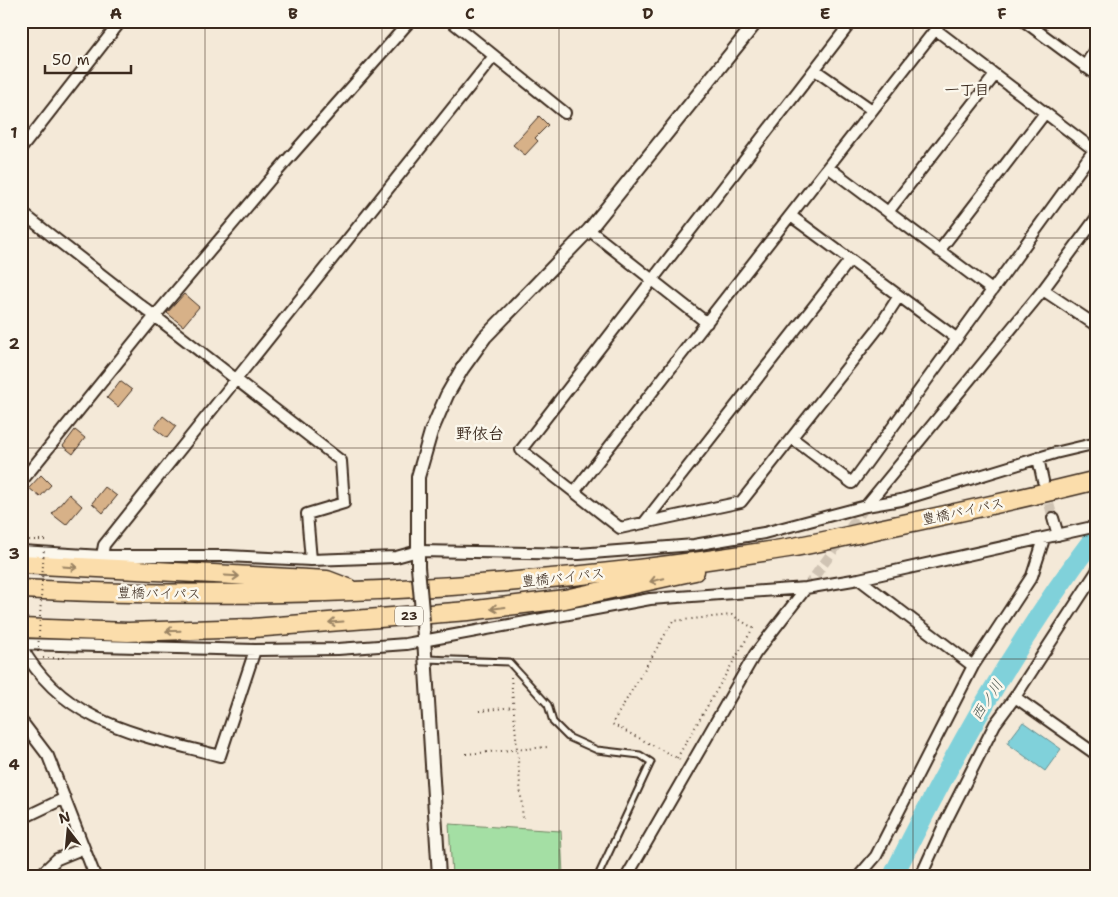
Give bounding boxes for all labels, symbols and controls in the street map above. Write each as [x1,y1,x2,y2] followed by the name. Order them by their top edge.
[110,3,122,24] text: A
[288,3,298,24] text: B
[465,3,475,24] text: C
[642,3,654,24] text: D
[820,3,830,24] text: E
[997,3,1007,24] text: F
[45,42,131,74] scale bar
[52,50,90,70] text: 50 m
[944,80,990,100] district label: 一丁目
[10,122,18,143] text: 1
[8,333,20,354] text: 2
[456,423,504,444] district label: 野依台
[920,493,1006,529] street label: 豊橋バイパス
[8,543,20,564] text: 3
[62,562,78,572] one-way arrow
[520,564,606,590] street label: 豊橋バイパス
[224,571,240,580] one-way arrow
[650,576,666,585] one-way arrow
[117,583,201,603] street label: 豊橋バイパス
[490,603,506,613] one-way arrow
[395,606,423,626] road number: 23
[328,617,344,626] one-way arrow
[166,626,182,635] one-way arrow
[966,676,1008,724] water label: 西ノ川
[8,754,20,775] text: 4
[42,804,92,854] north arrow
[57,807,72,828] text: N

